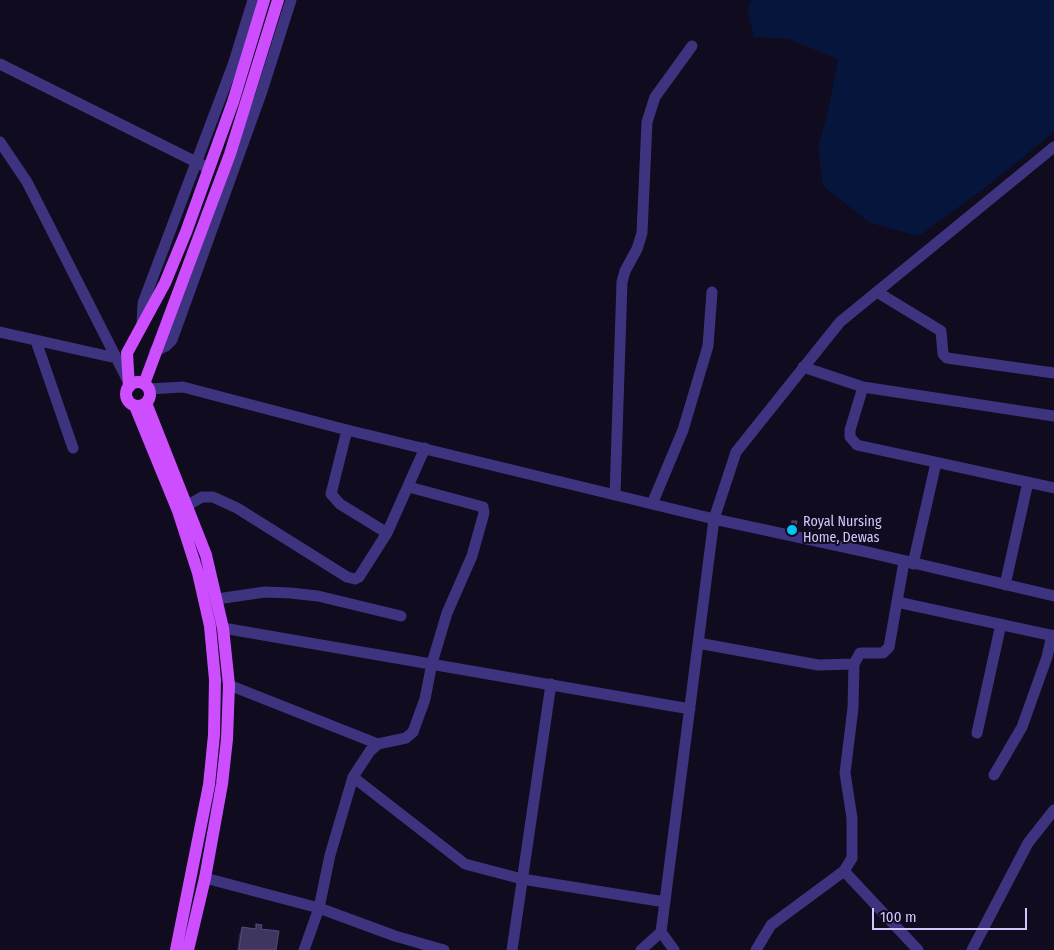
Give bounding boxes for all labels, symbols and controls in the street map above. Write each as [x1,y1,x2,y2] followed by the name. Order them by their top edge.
[803,514,881,546] place label: Royal Nursing Home, Dewas
[785,523,799,537] marker: Royal Nursing Home, Dewas
[874,898,1029,930] scale bar
[880,908,917,926] text: 100 m

